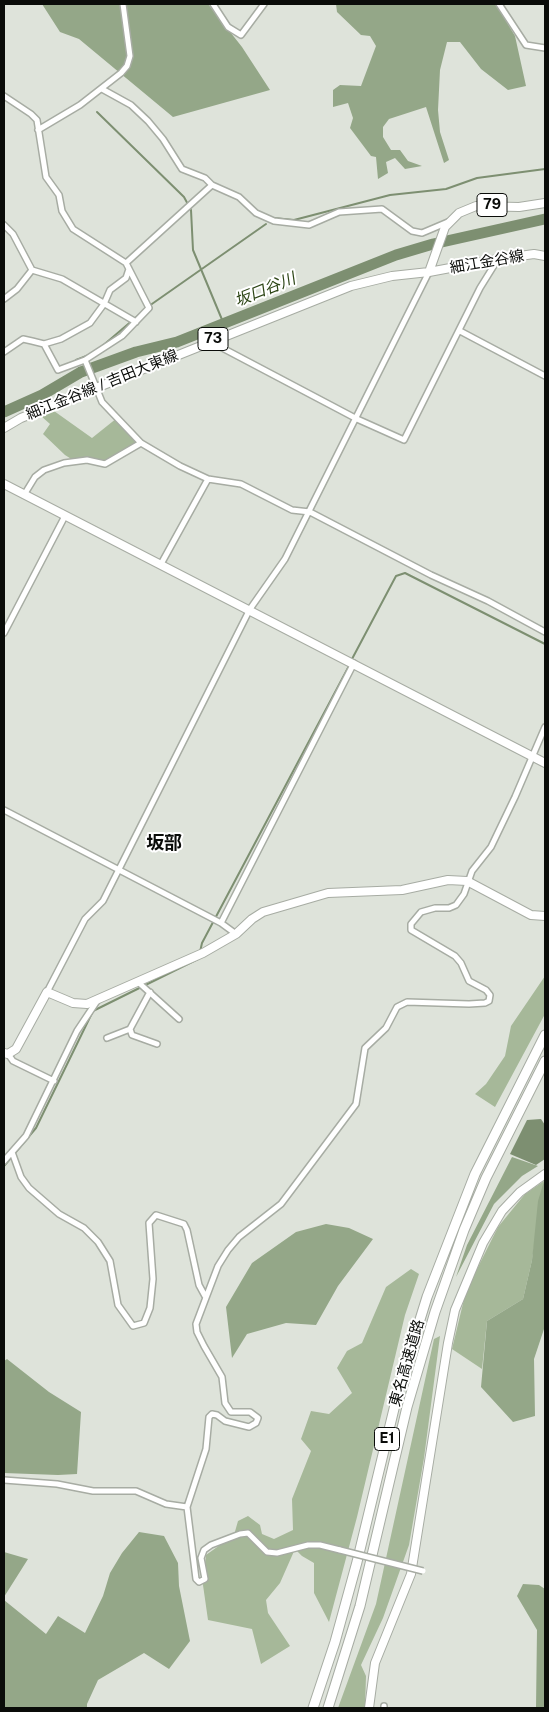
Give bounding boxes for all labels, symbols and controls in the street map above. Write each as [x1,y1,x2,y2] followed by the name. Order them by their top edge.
[477,194,507,216] road number: 79
[449,247,525,277] street label: 細江金谷線
[232,269,298,311] water label: 坂口谷川
[198,328,228,350] road number: 73
[23,346,181,424] street label: 細江金谷線 / 吉田大東線
[146,832,182,854] district label: 坂部
[386,1317,428,1409] street label: 東名高速道路
[374,1428,400,1450] road number: E1

